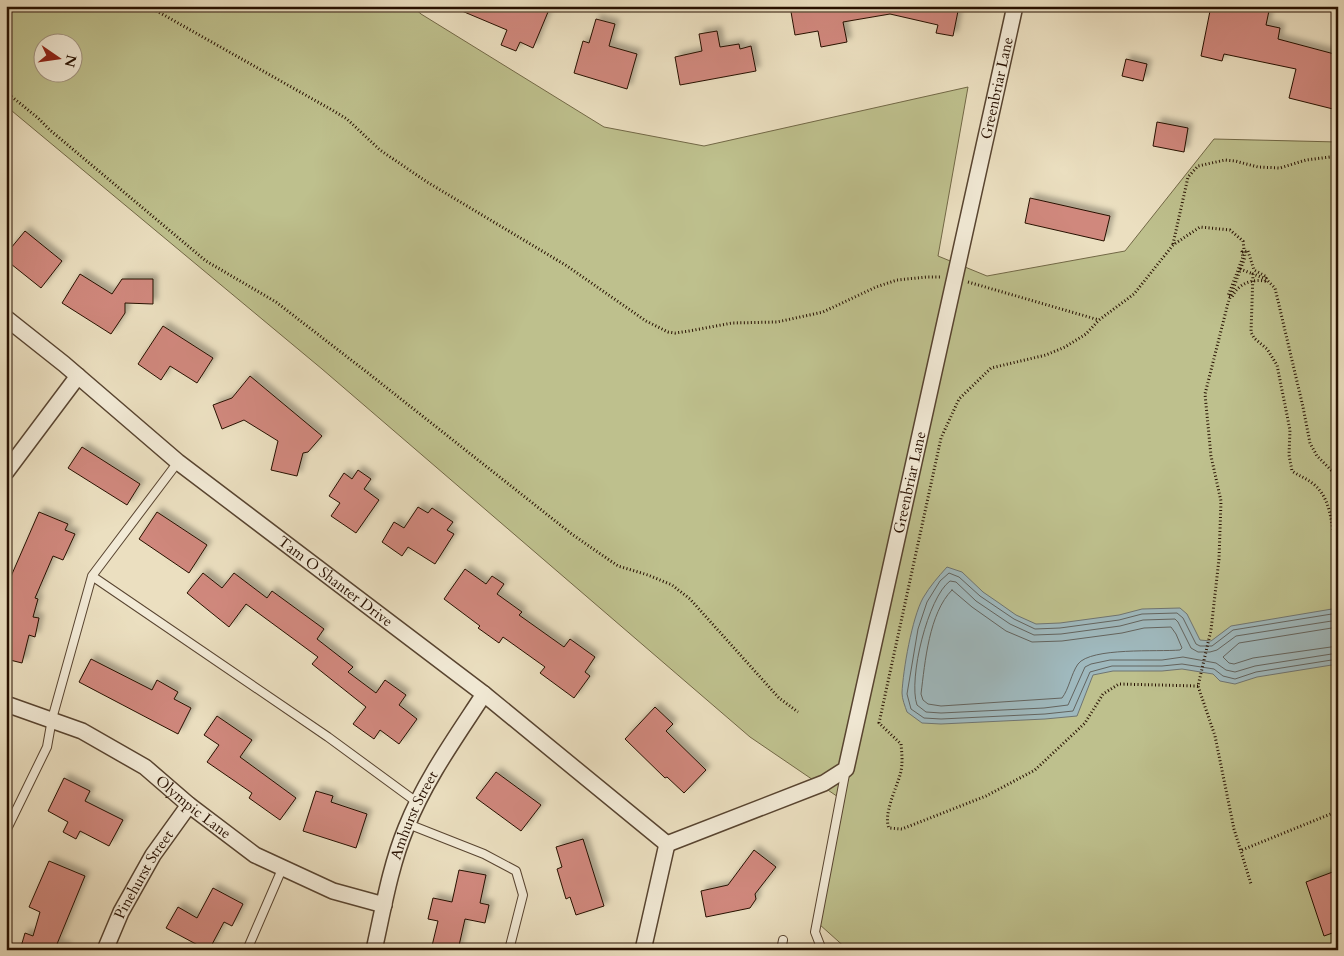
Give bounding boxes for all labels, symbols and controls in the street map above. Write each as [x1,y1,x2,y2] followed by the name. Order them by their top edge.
[32,32,82,82] north arrow
[976,35,1018,141] street label: Greenbriar Lane
[60,53,81,69] text: N
[888,429,931,535] street label: Greenbriar Lane
[274,531,397,632] street label: Tam O Shanter Drive
[386,767,443,862] street label: Amhurst Street
[151,771,235,843] street label: Olympic Lane
[109,826,178,922] street label: Pinehurst Street

